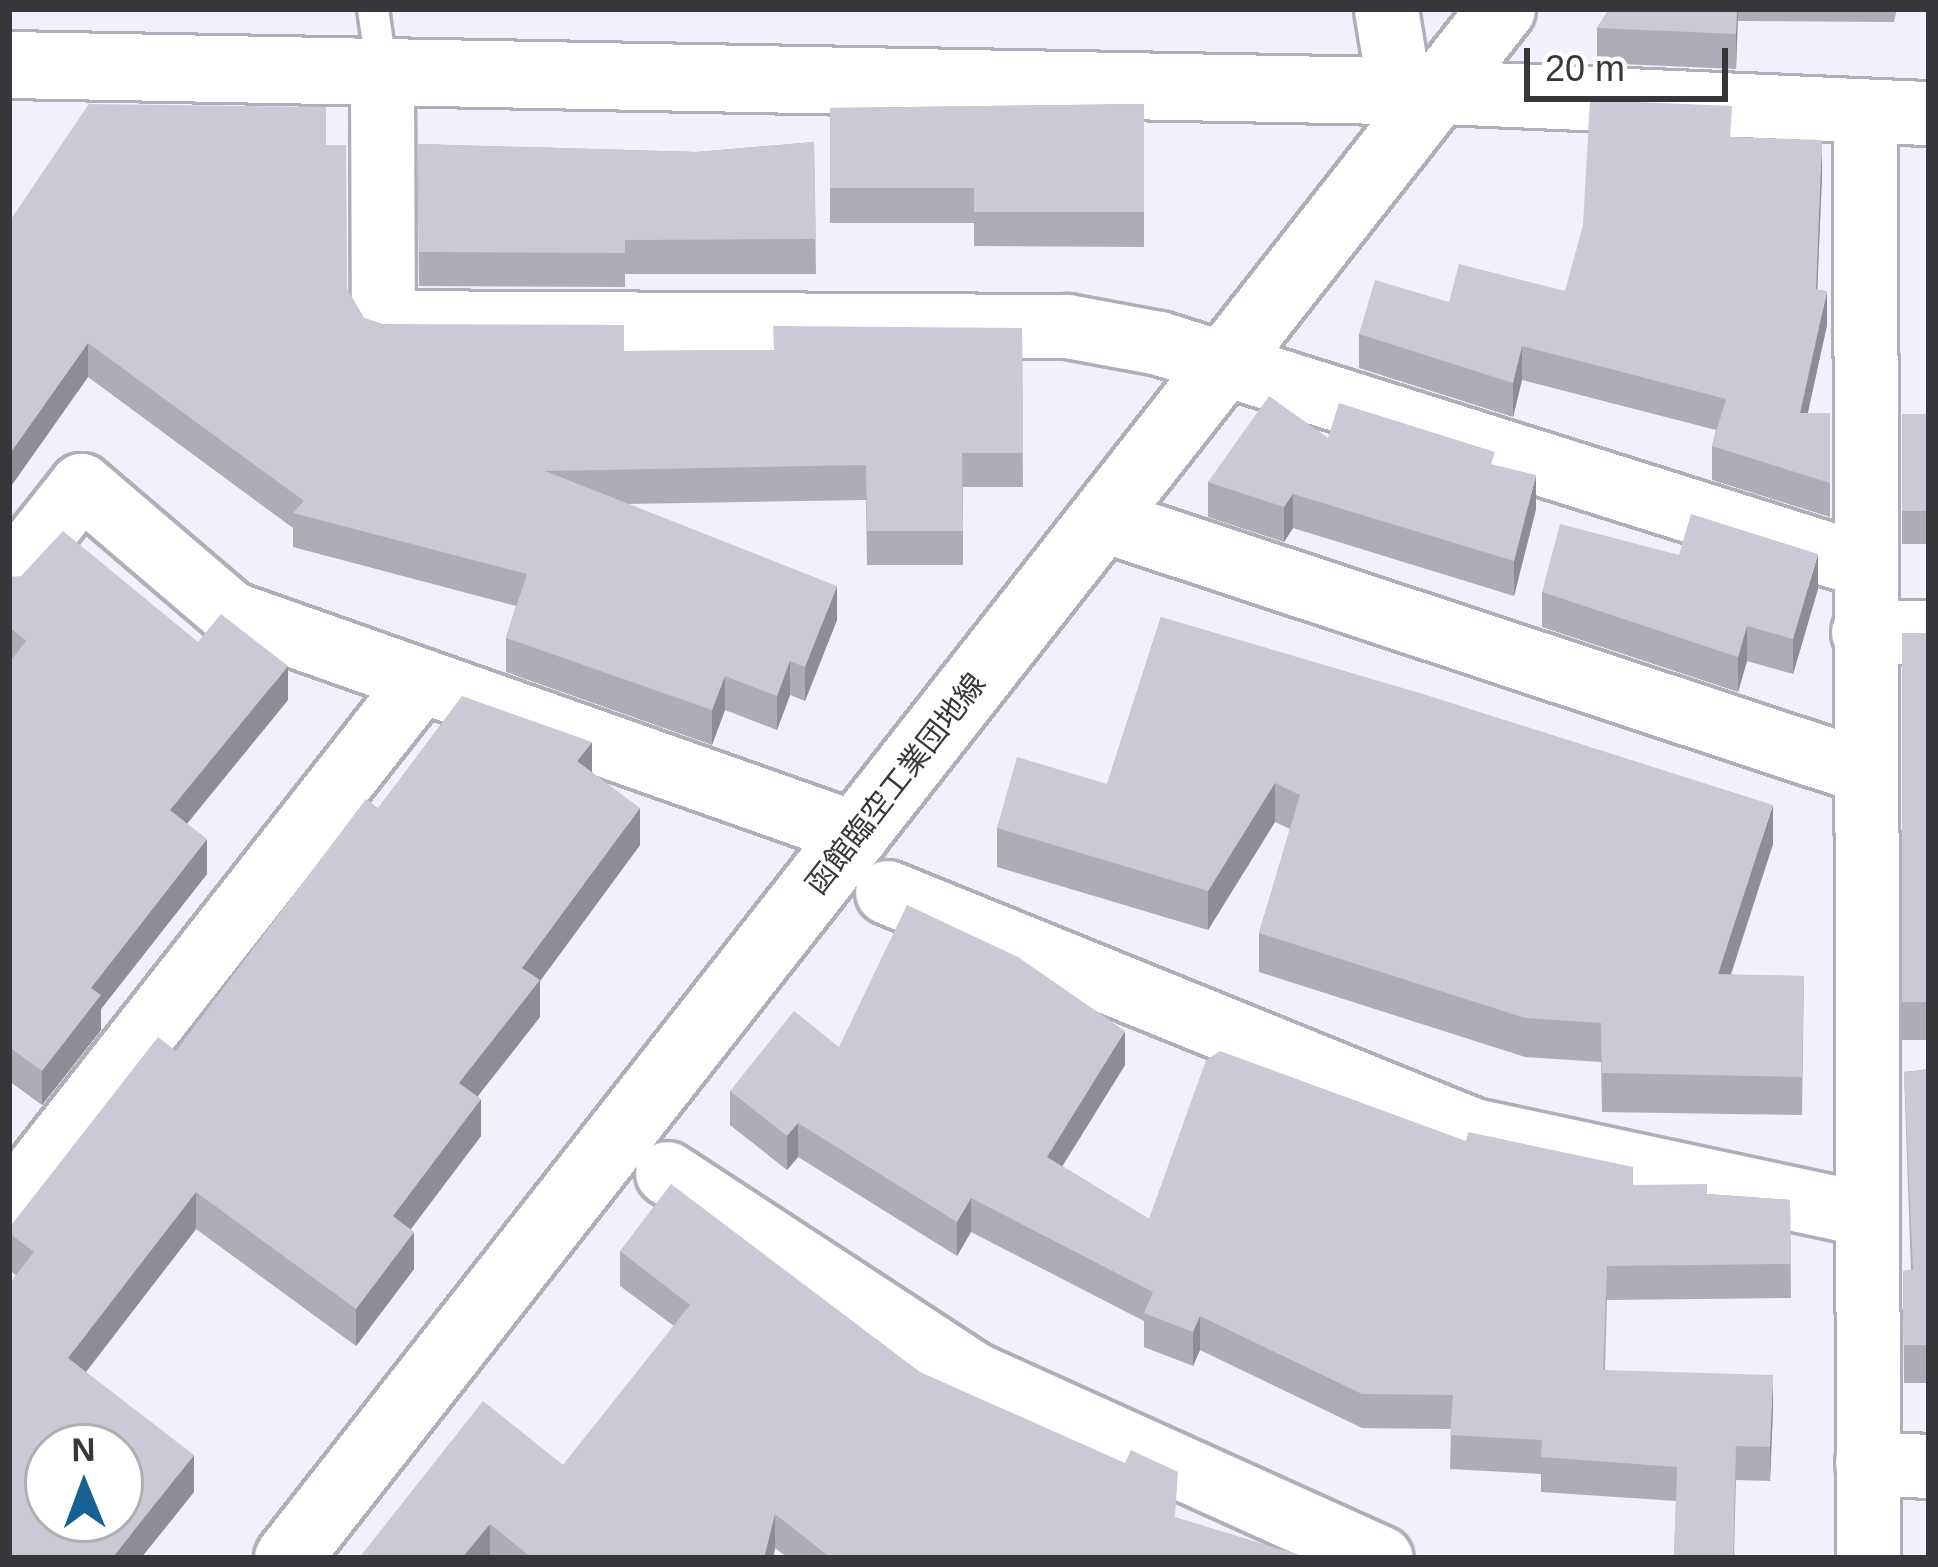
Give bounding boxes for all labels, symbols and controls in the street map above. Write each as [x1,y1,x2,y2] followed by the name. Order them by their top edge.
[1530,24,1734,98] scale bar
[1545,48,1625,89] text: 20 m
[799,667,993,901] street label: 函館臨空工業団地線
[24,1423,144,1543] north arrow
[71,1431,96,1468] text: N

